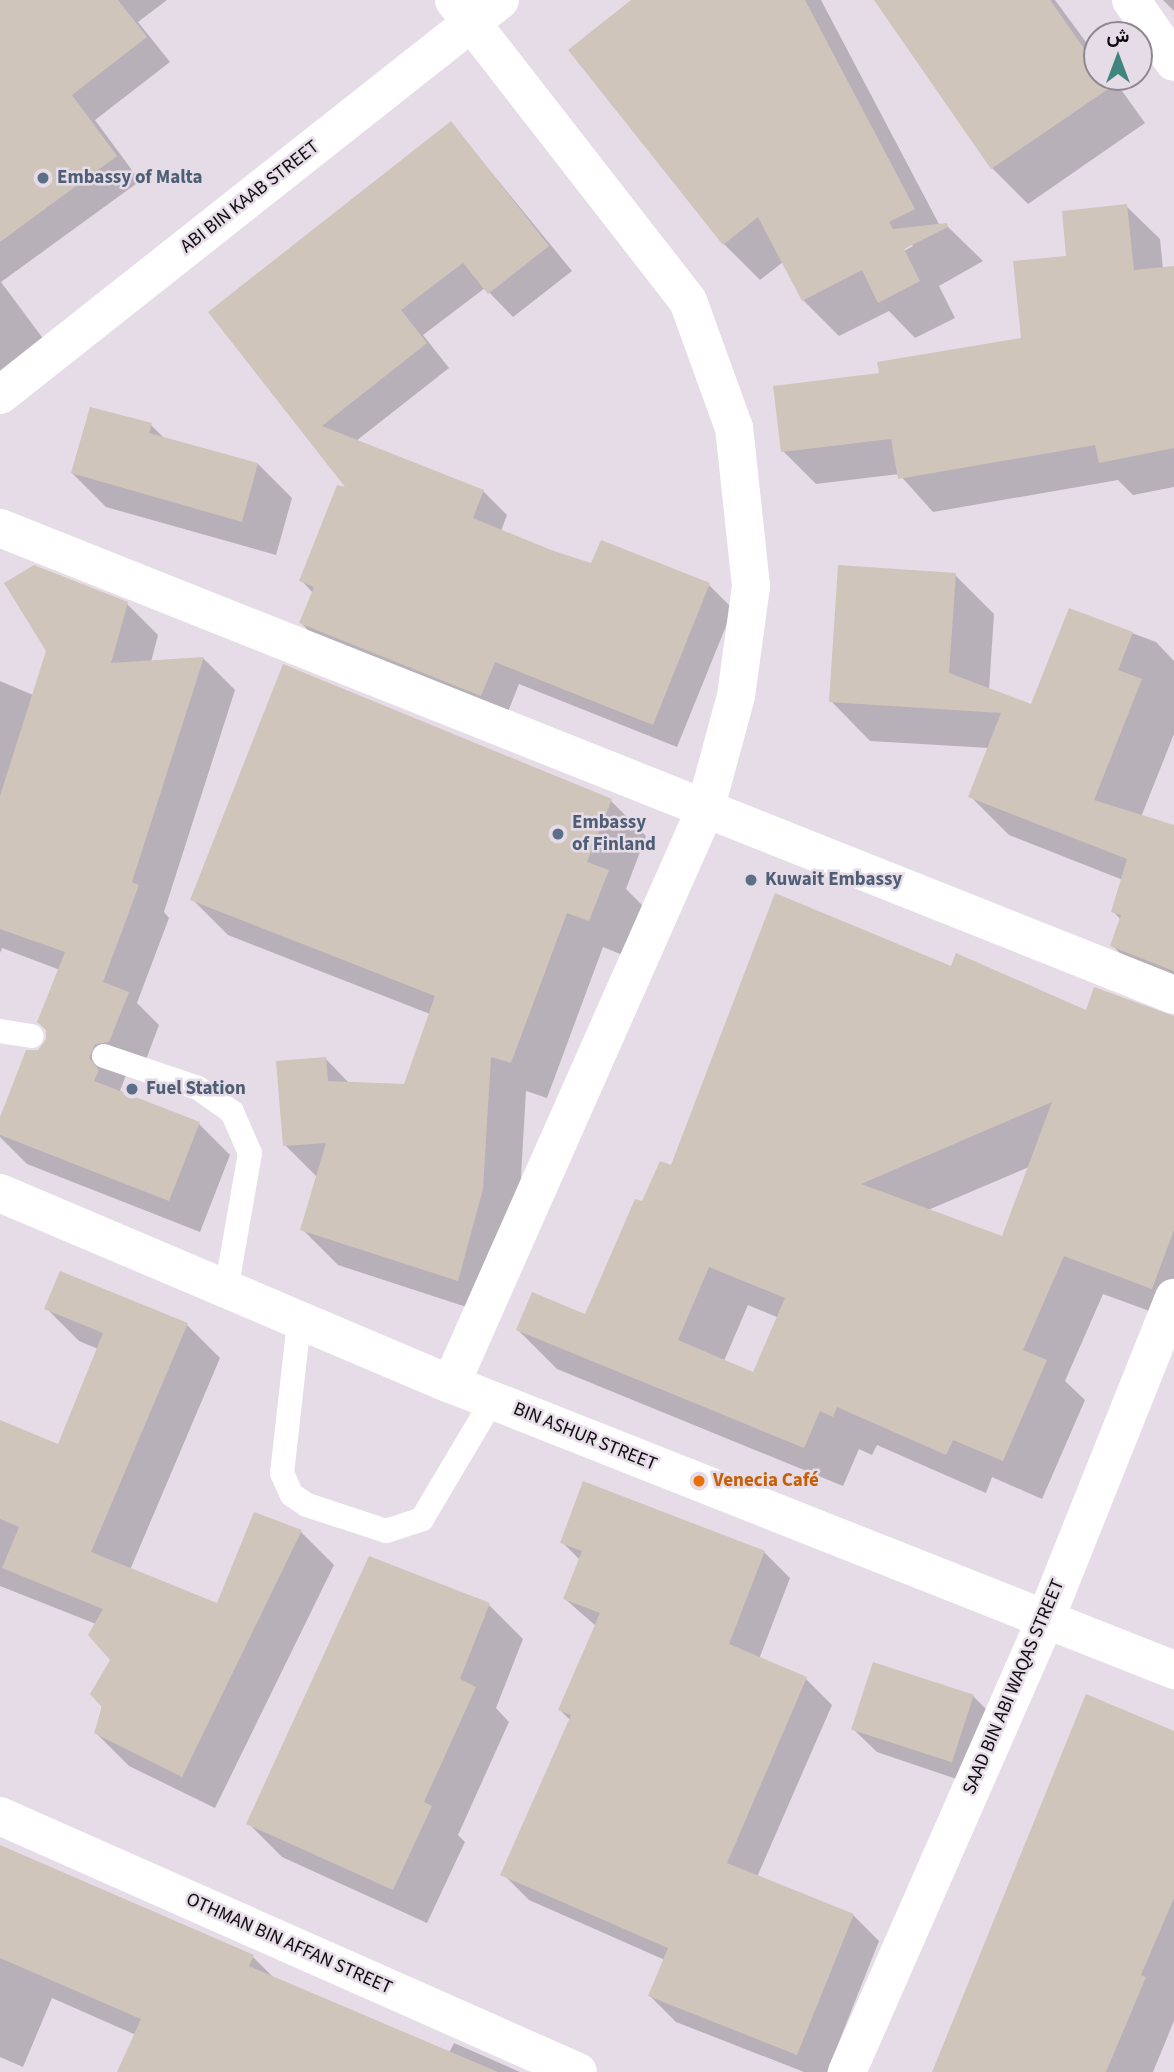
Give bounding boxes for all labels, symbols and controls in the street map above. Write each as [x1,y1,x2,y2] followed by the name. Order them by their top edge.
[1083,21,1153,91] north arrow
[1107,23,1129,50] text: ش
[176,136,324,258] street label: ABI BIN KAAB STREET
[57,167,202,189] place label: Embassy of Malta
[35,170,51,186] marker: Embassy of Malta
[572,812,656,856] place label: Embassy of Finland
[550,826,566,842] marker: Embassy of Finland
[765,869,902,891] place label: Kuwait Embassy
[743,872,759,888] marker: Kuwait Embassy
[146,1078,246,1100] place label: Fuel Station
[124,1081,140,1097] marker: Fuel Station
[510,1398,660,1476] street label: BIN ASHUR STREET
[713,1470,819,1492] place label: Venecia Café
[691,1473,707,1489] marker: Venecia Café
[958,1576,1070,1798] street label: SAAD BIN ABI WAQAS STREET
[183,1888,395,2000] street label: OTHMAN BIN AFFAN STREET

